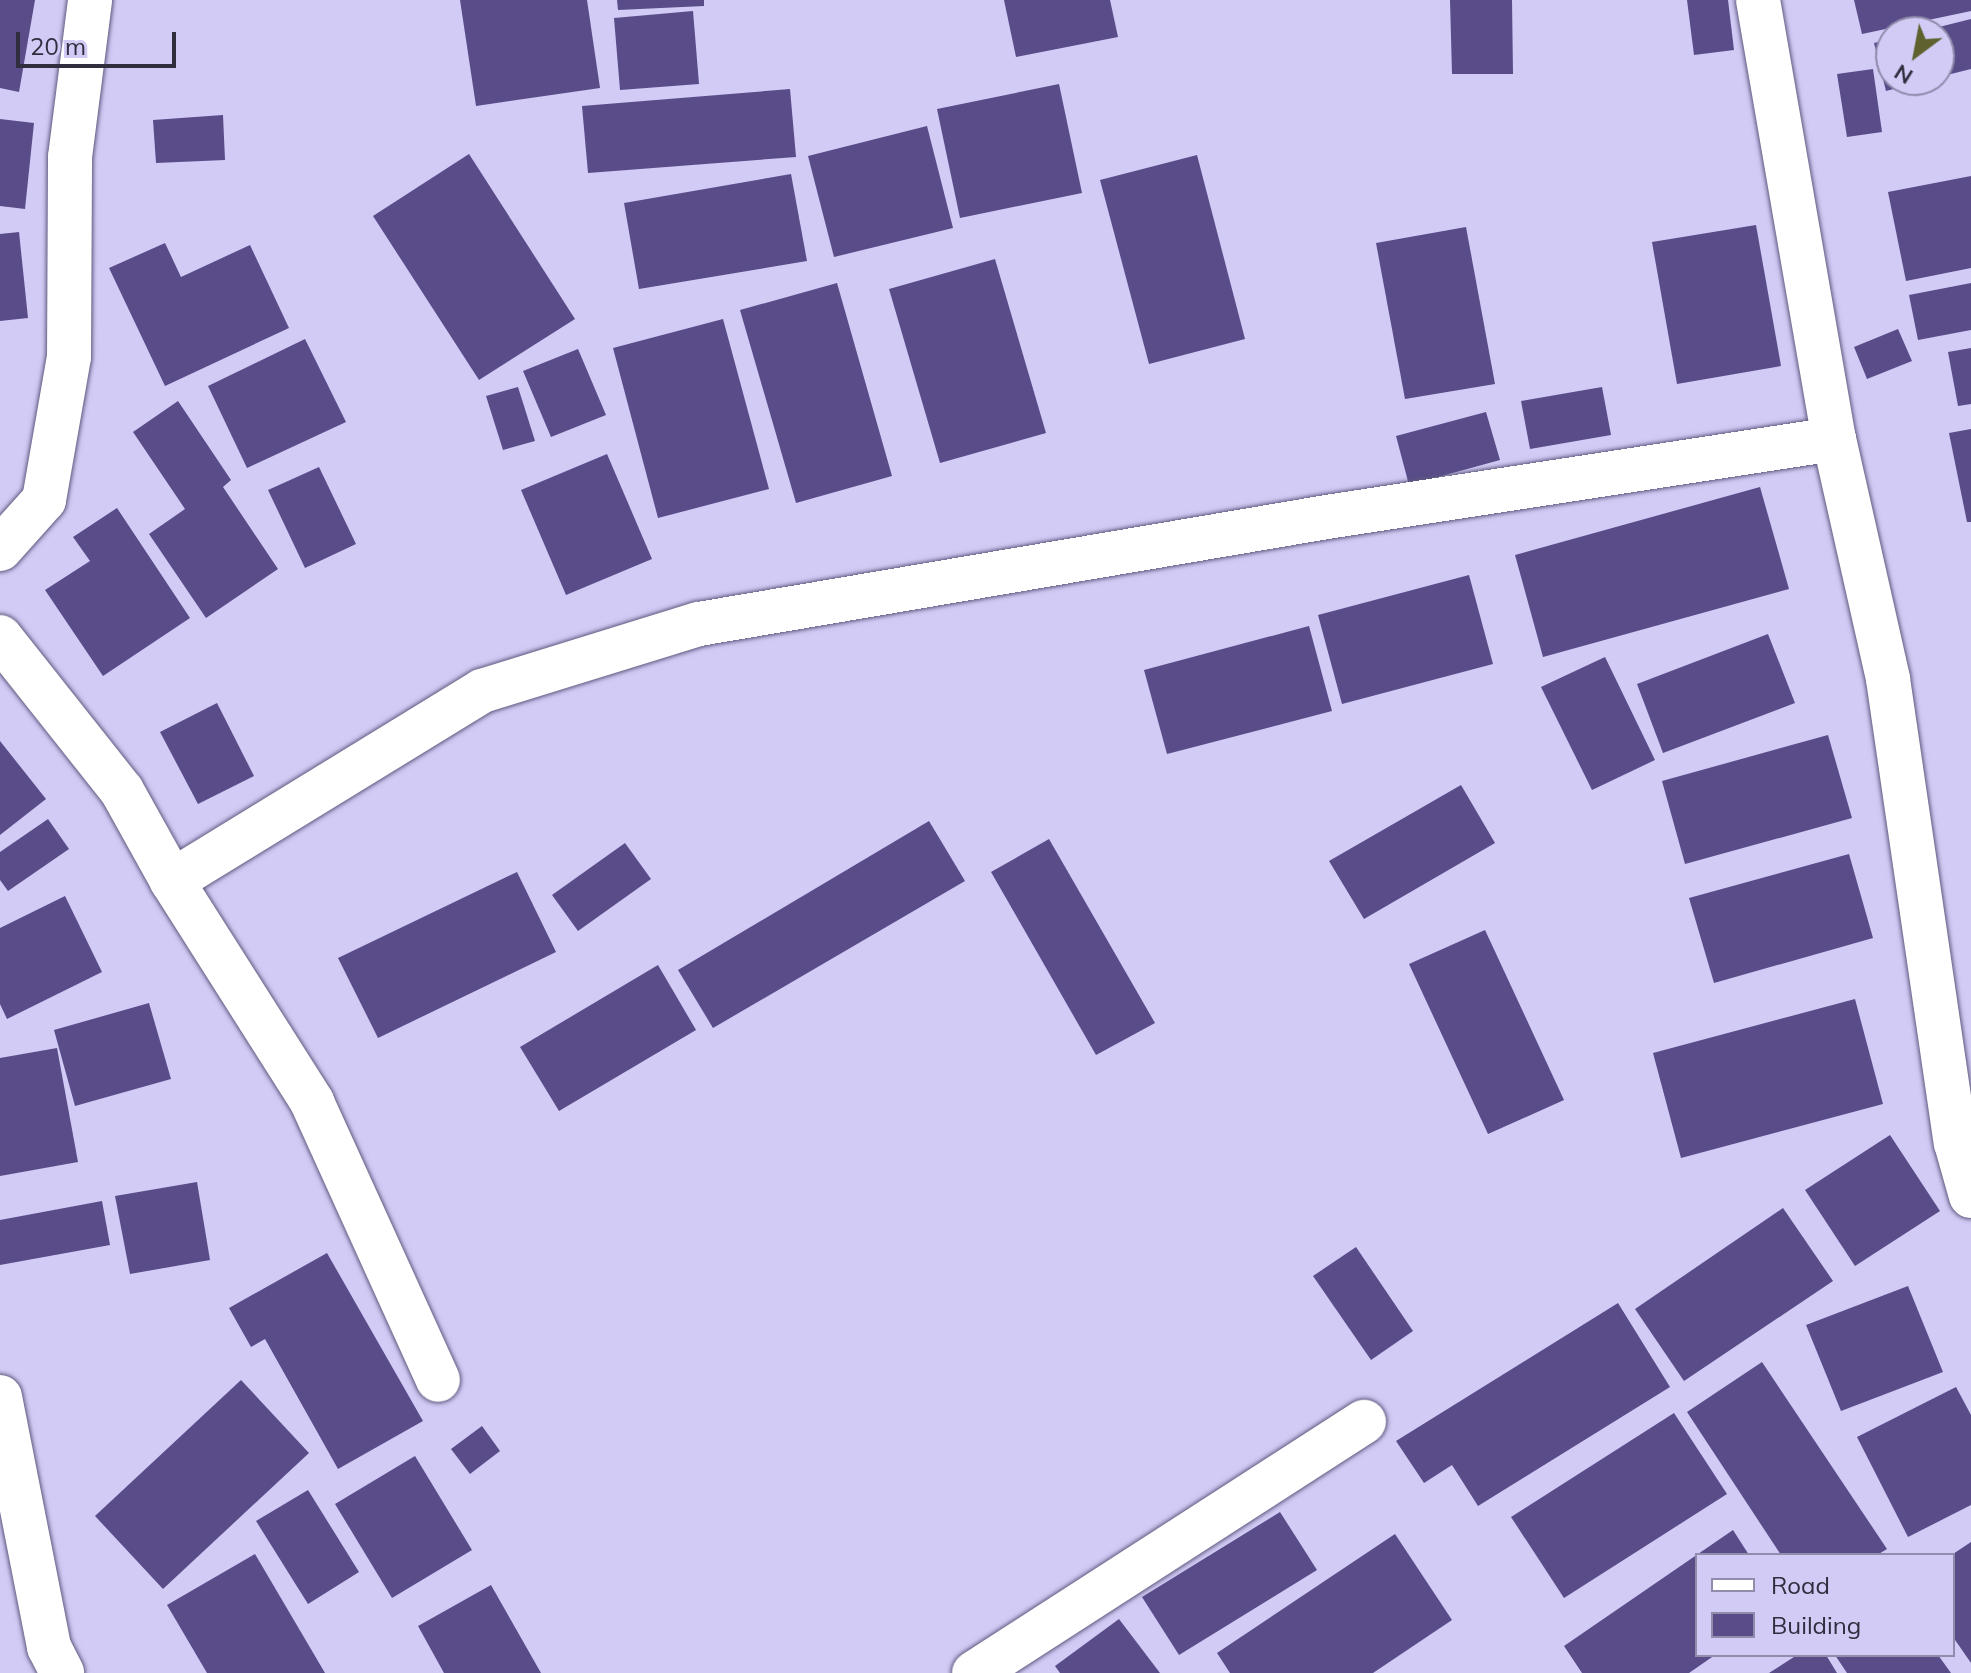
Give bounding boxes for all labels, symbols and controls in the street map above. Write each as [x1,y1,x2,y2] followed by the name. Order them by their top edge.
[20,16,180,66] scale bar
[1875,16,1955,96] north arrow
[30,31,86,61] text: 20 m
[1889,58,1918,91] text: N
[1695,1553,1955,1657] legend
[1771,1570,1830,1600] text: Road
[1771,1610,1861,1640] text: Building

